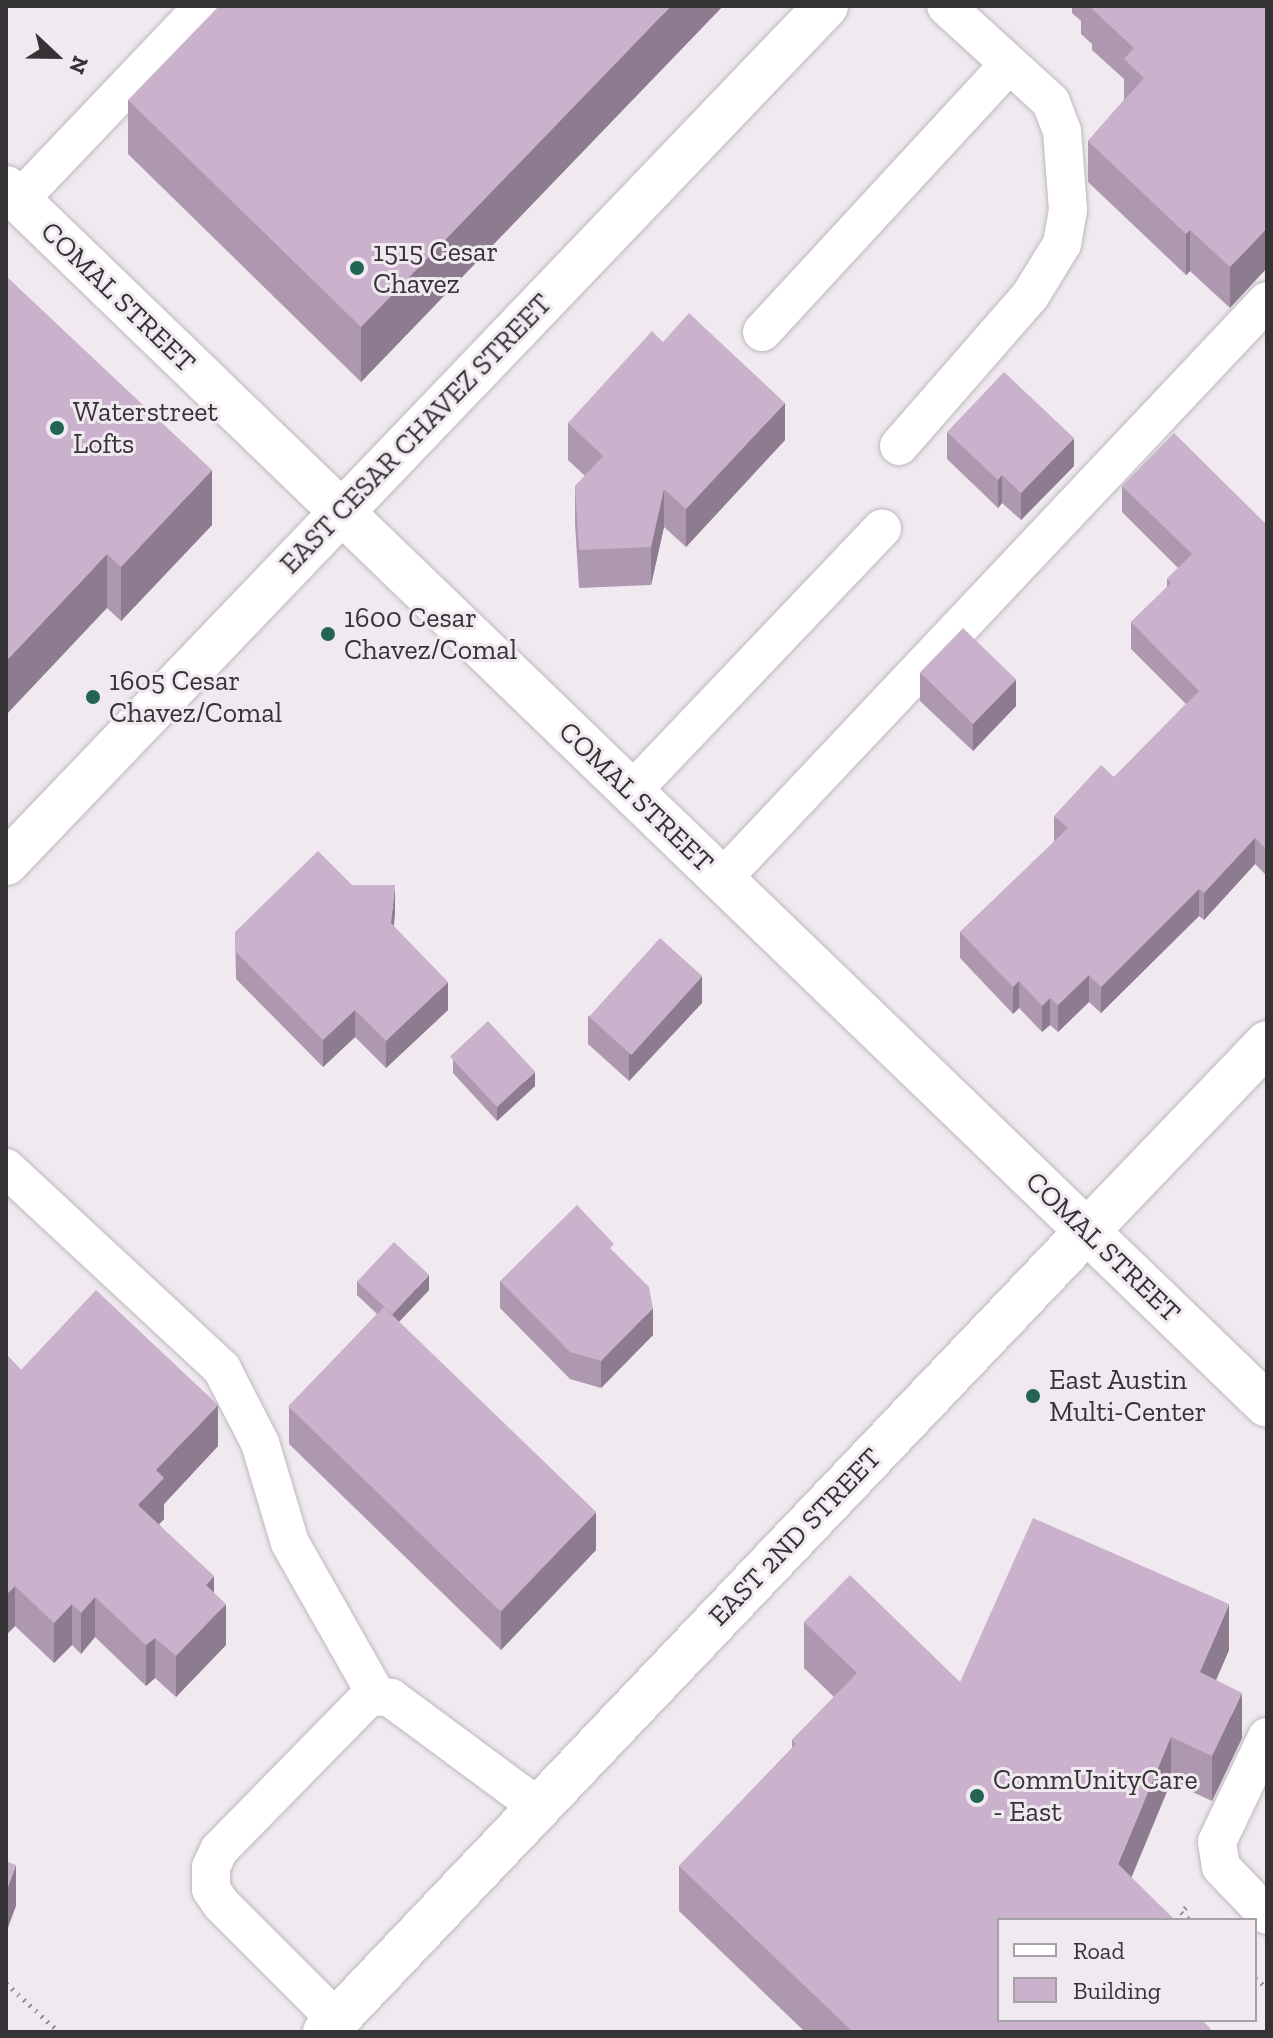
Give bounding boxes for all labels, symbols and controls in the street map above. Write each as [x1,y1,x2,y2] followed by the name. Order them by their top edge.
[16,16,96,96] north arrow
[63,52,94,78] text: N
[34,215,202,379] street label: COMAL STREET
[373,235,498,301] place label: 1515 Cesar Chavez
[348,259,366,277] marker: 1515 Cesar Chavez
[273,287,559,581] street label: EAST CESAR CHAVEZ STREET
[73,395,218,461] place label: Waterstreet Lofts
[48,419,66,437] marker: Waterstreet Lofts
[344,601,517,667] place label: 1600 Cesar Chavez/Comal
[319,625,337,643] marker: 1600 Cesar Chavez/Comal
[109,664,282,730] place label: 1605 Cesar Chavez/Comal
[84,688,102,706] marker: 1605 Cesar Chavez/Comal
[552,715,720,879] street label: COMAL STREET
[1019,1165,1187,1329] street label: COMAL STREET
[1049,1363,1206,1429] place label: East Austin Multi-Center
[1024,1387,1042,1405] marker: East Austin Multi-Center
[702,1441,888,1633] street label: EAST 2ND STREET
[993,1763,1198,1829] place label: CommUnityCare - East
[968,1787,986,1805] marker: CommUnityCare - East
[997,1918,1257,2022] legend
[1073,1936,1125,1965] text: Road
[1073,1976,1161,2005] text: Building

